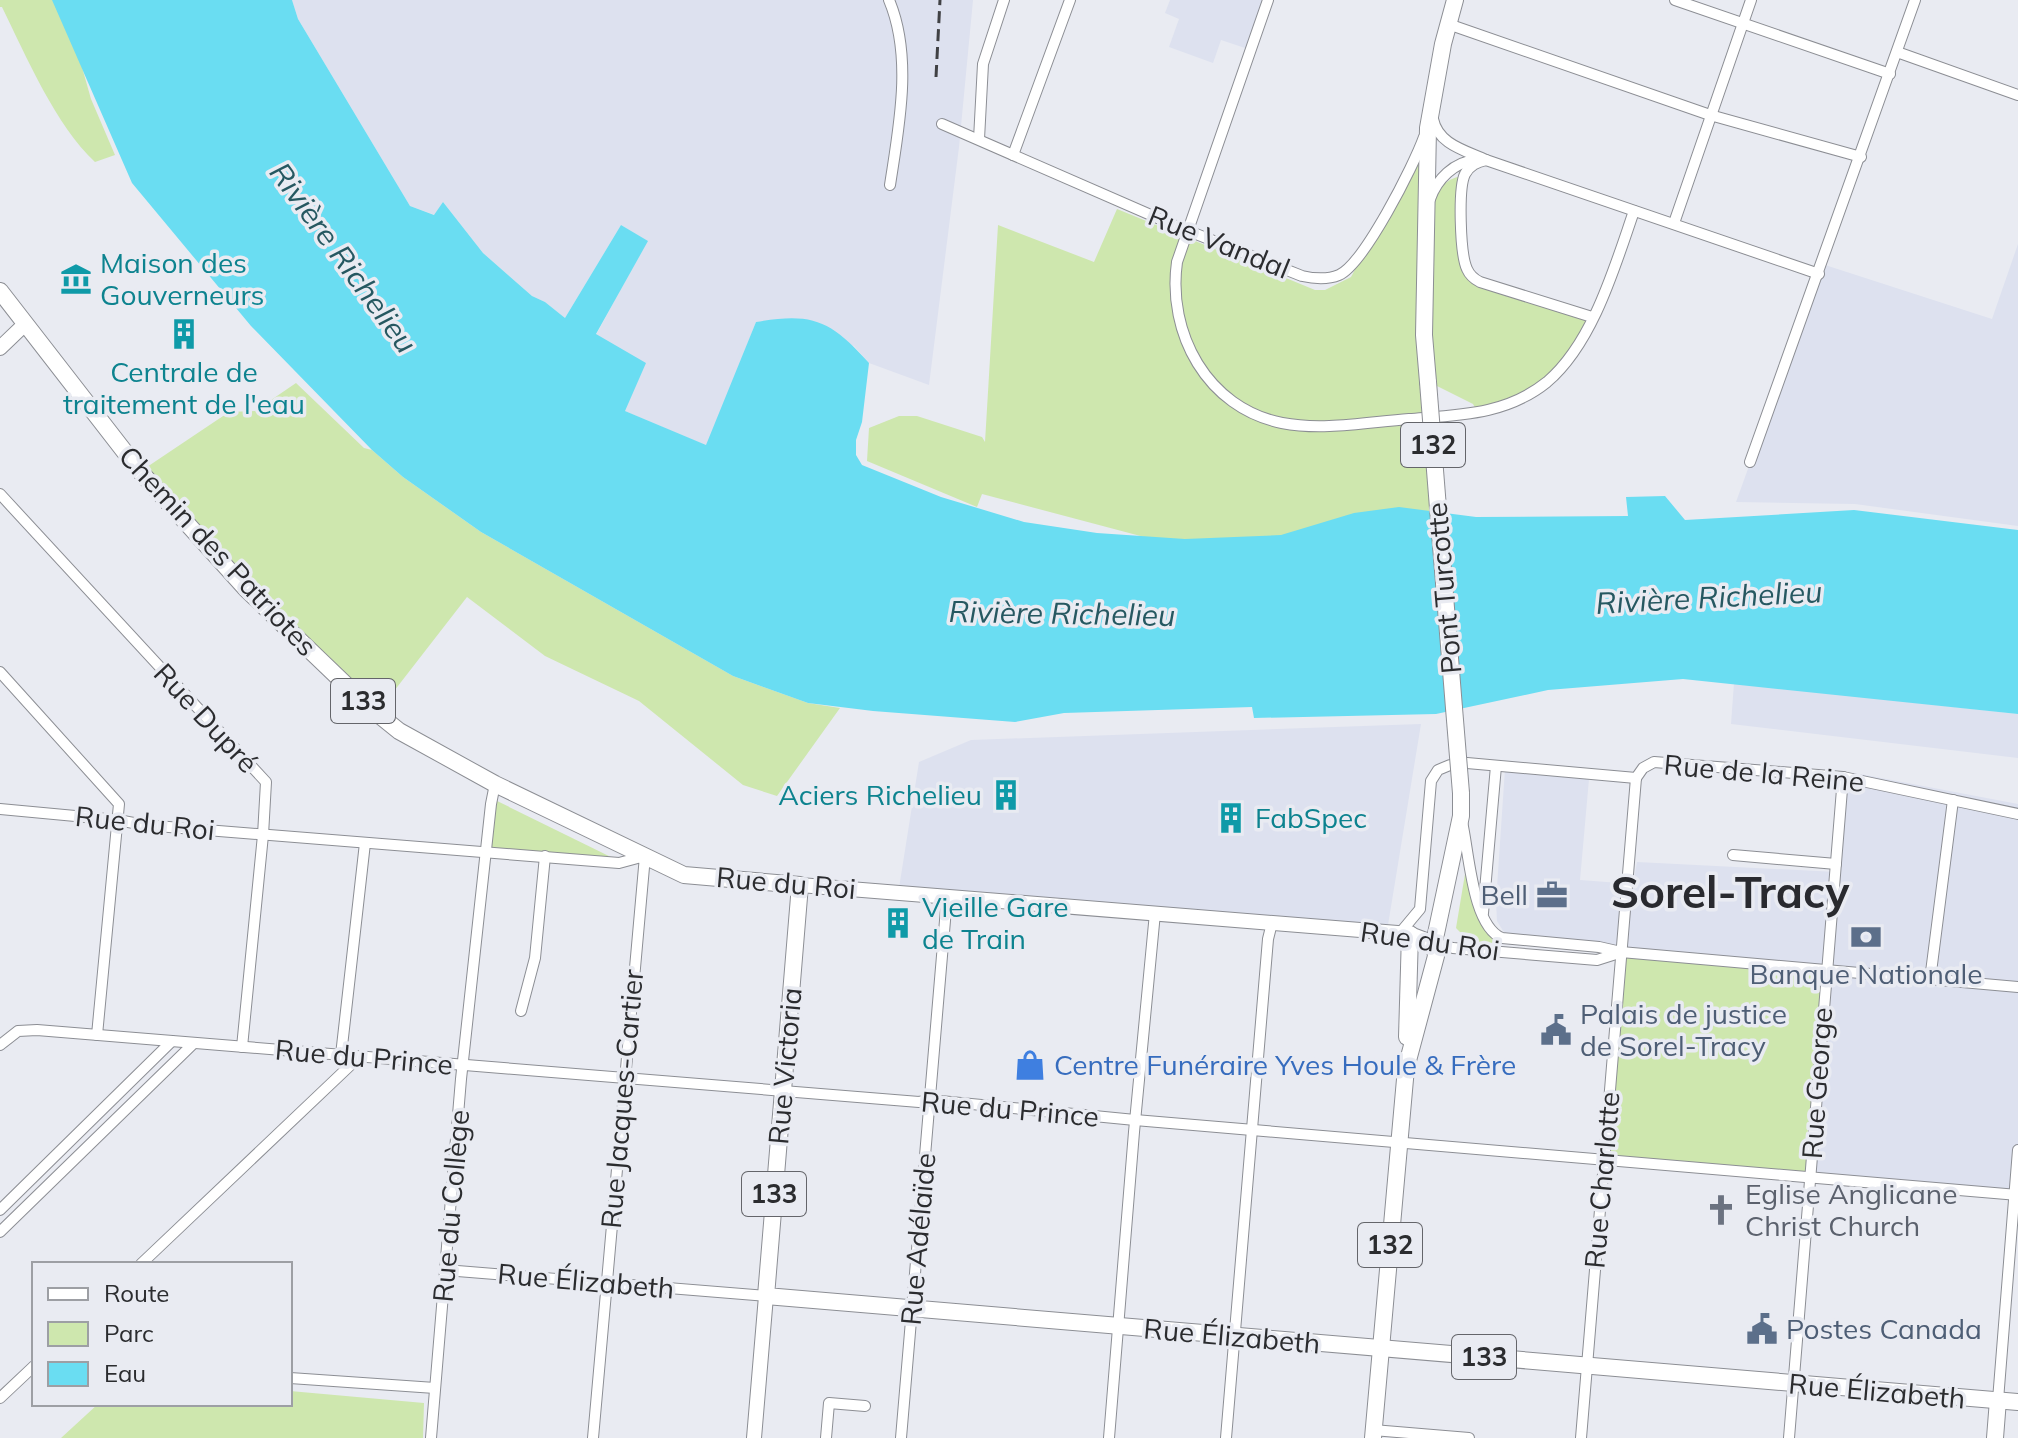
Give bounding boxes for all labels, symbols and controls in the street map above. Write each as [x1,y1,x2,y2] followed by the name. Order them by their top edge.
[262,155,426,360] water label: Rivière Richelieu
[1143,197,1295,286] street label: Rue Vandal
[100,245,264,312] place label: Maison des Gouverneurs
[59,262,93,296] museum icon: Maison des Gouverneurs
[167,317,201,351] building icon: Centrale de traitement de l'eau
[63,354,305,421] place label: Centrale de traitement de l'eau
[1401,423,1465,467] road number: 132
[112,438,325,663] street label: Chemin des Patriotes
[1419,501,1468,675] street label: Pont Turcotte
[1595,572,1823,622] water label: Rivière Richelieu
[948,592,1176,634] water label: Rivière Richelieu
[147,656,266,780] street label: Rue Dupré
[331,679,395,723] road number: 133
[1663,746,1866,799] street label: Rue de la Reine
[778,777,982,812] place label: Aciers Richelieu
[989,778,1023,812] building icon: Aciers Richelieu
[74,798,217,847] street label: Rue du Roi
[1255,800,1367,835] place label: FabSpec
[1214,801,1248,835] building icon: FabSpec
[715,859,857,906] street label: Rue du Roi
[1611,864,1849,919] district label: Sorel-Tracy
[1480,877,1528,912] place label: Bell
[1535,878,1569,912] office icon: Bell
[922,889,1068,956] place label: Vieille Gare de Train
[881,906,915,940] building icon: Vieille Gare de Train
[1358,913,1502,968] street label: Rue du Roi
[1849,920,1883,954] bank icon: Banque Nationale
[1749,956,1983,991] place label: Banque Nationale
[593,967,650,1230] street label: Rue Jacques-Cartier
[760,986,809,1146] street label: Rue Victoria
[1580,996,1787,1063] place label: Palais de justice de Sorel-Tracy
[1794,1006,1839,1160] street label: Rue George
[1539,1013,1573,1047] public building icon: Palais de justice de Sorel-Tracy
[274,1031,454,1082] street label: Rue du Prince
[1054,1047,1516,1082] place label: Centre Funéraire Yves Houle & Frère
[1013,1048,1047,1082] shop icon: Centre Funéraire Yves Houle & Frère
[920,1083,1100,1134] street label: Rue du Prince
[1576,1090,1627,1270] street label: Rue Charlotte
[425,1108,476,1304] street label: Rue du Collège
[893,1151,942,1327] street label: Rue Adélaïde
[742,1172,806,1216] road number: 133
[1745,1176,1957,1243] place label: Eglise Anglicane Christ Church
[1704,1193,1738,1227] church icon: Eglise Anglicane Christ Church
[1358,1223,1422,1267] road number: 132
[496,1255,676,1306] street label: Rue Élizabeth
[32,1262,292,1406] legend
[104,1278,169,1308] text: Route
[1142,1310,1322,1361] street label: Rue Élizabeth
[1786,1311,1982,1346] place label: Postes Canada
[1745,1312,1779,1346] public building icon: Postes Canada
[104,1318,154,1348] text: Parc
[1452,1335,1516,1379] road number: 133
[104,1358,146,1388] text: Eau
[1787,1365,1967,1416] street label: Rue Élizabeth

